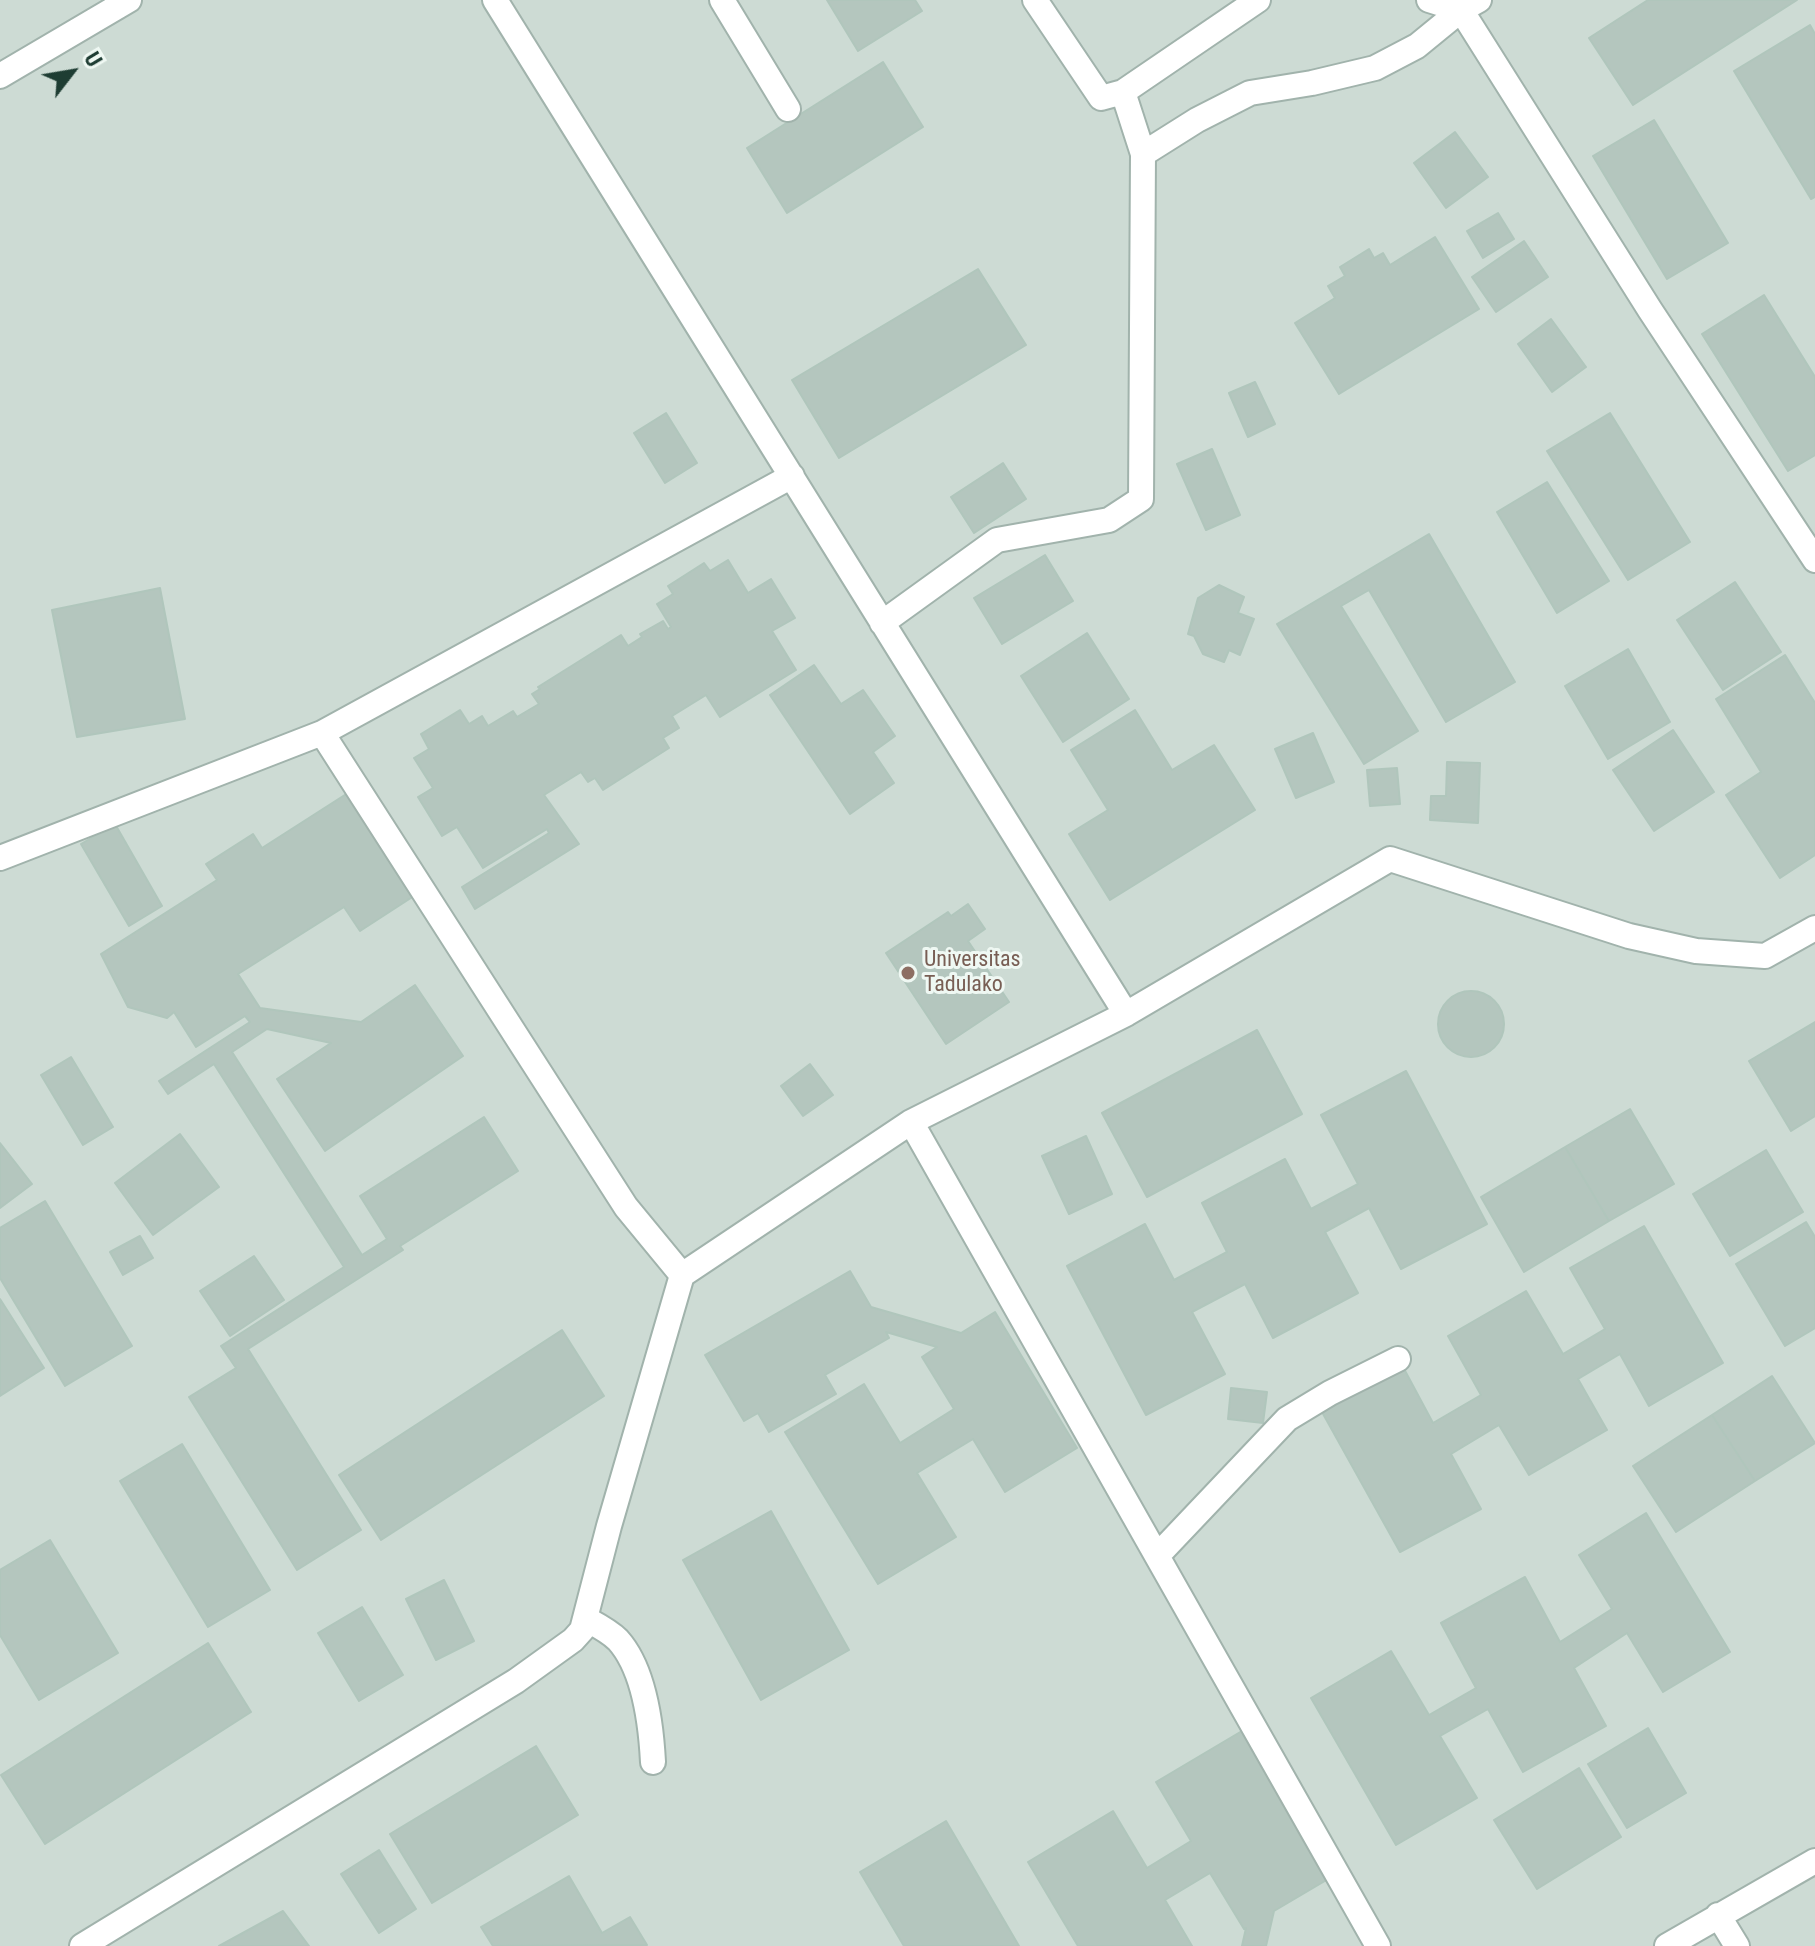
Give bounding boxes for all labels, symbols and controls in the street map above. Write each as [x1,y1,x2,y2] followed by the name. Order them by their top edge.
[32,32,112,112] north arrow
[79,48,107,71] text: U
[924,947,1021,998] place label: Universitas Tadulako
[899,964,917,982] marker: Universitas Tadulako

